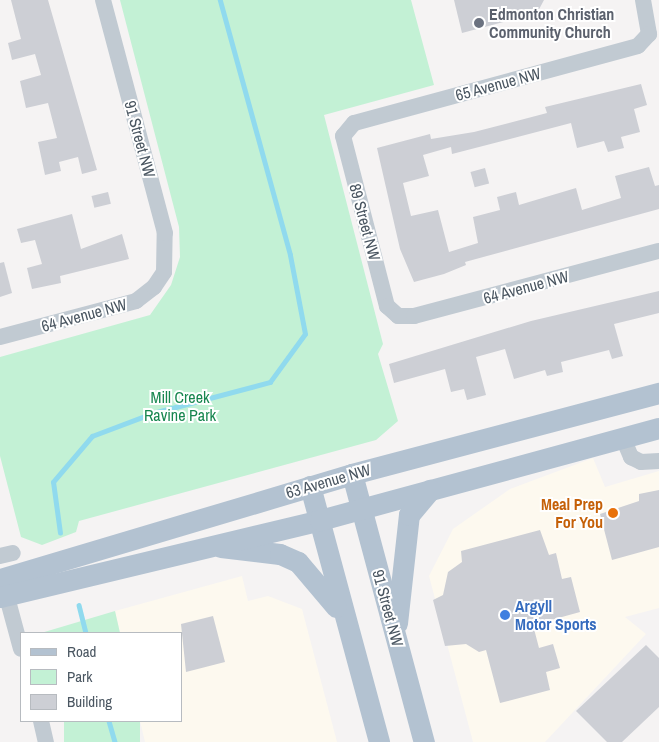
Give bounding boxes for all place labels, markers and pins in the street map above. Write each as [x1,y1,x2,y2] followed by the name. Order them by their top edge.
[489,4,614,42] place label: Edmonton Christian Community Church
[473,17,485,29] marker: Edmonton Christian Community Church
[541,494,603,532] place label: Meal Prep For You
[607,507,619,519] marker: Meal Prep For You
[515,596,597,634] place label: Argyll Motor Sports
[499,609,511,621] marker: Argyll Motor Sports

